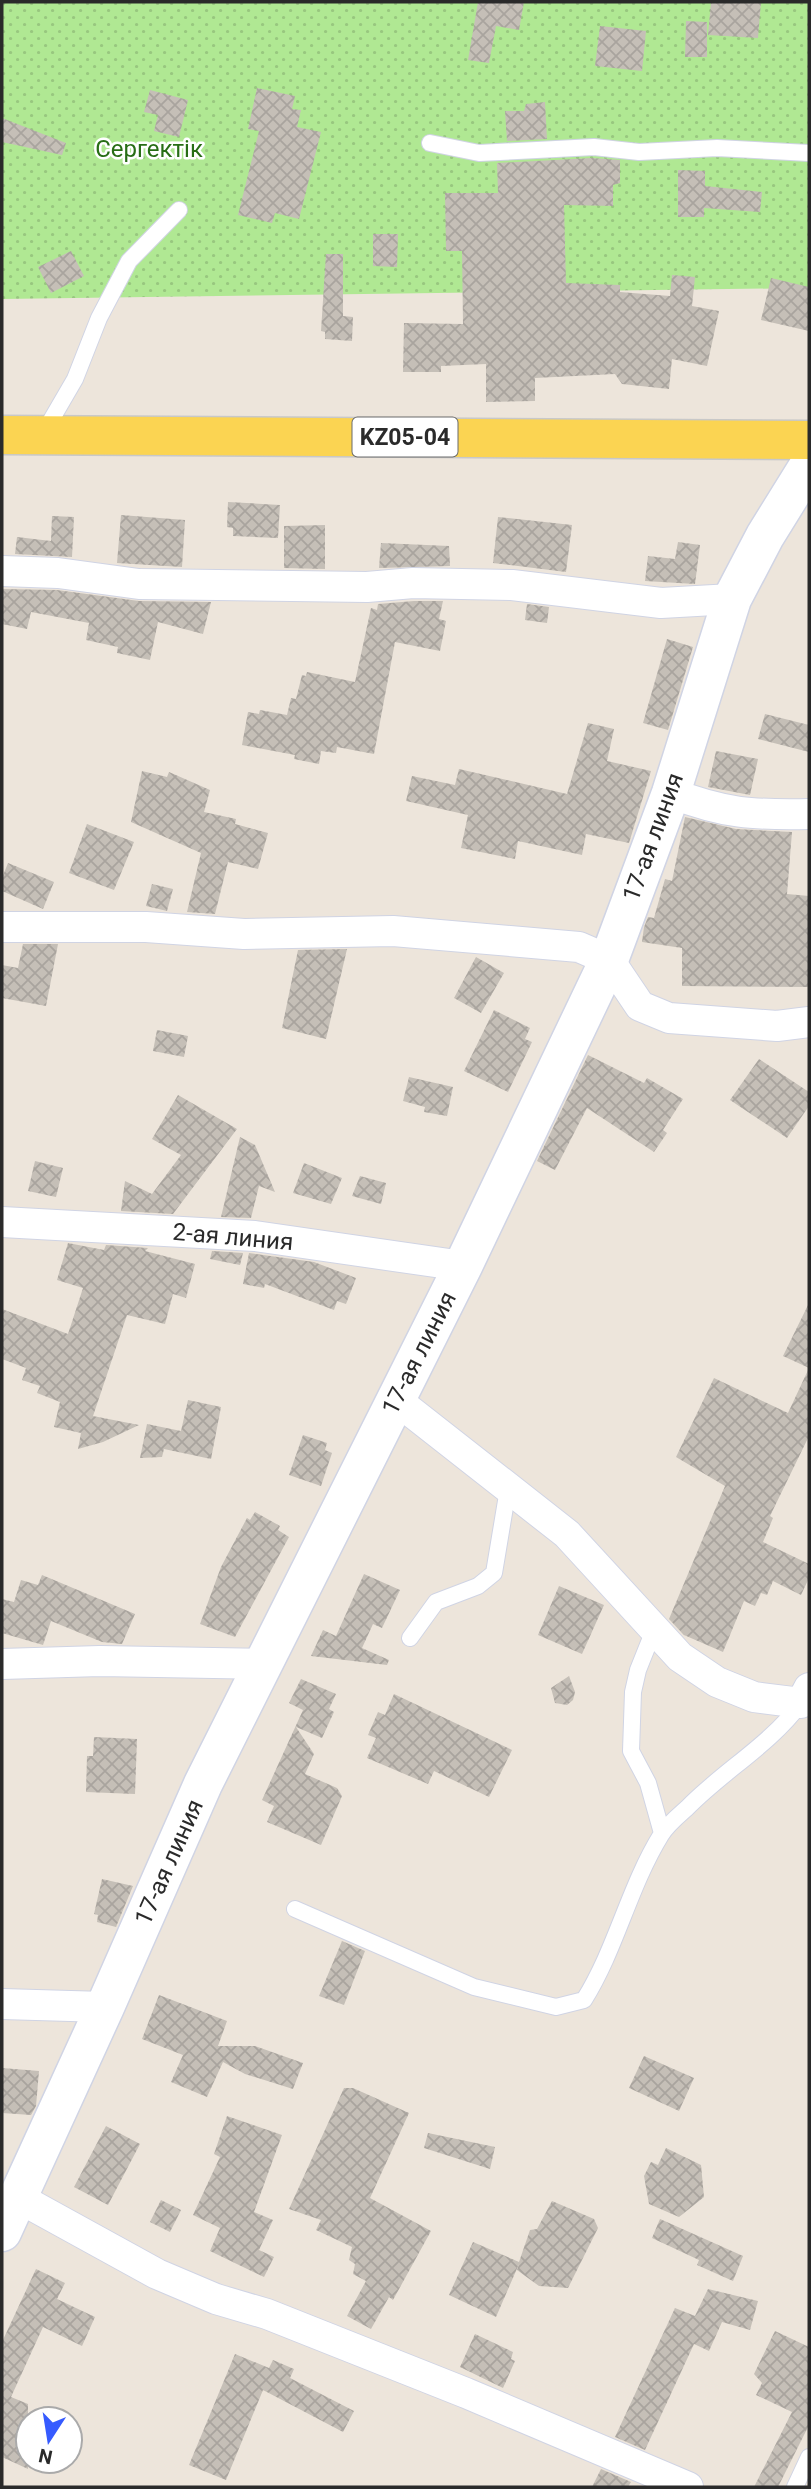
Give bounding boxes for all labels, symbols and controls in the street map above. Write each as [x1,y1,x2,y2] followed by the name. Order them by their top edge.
[95,135,203,163] park label: Сергектік
[352,418,458,457] road number: KZ05-04
[617,769,689,905] street label: 17-ая линия
[172,1218,294,1256] street label: 2-ая линия
[376,1287,462,1419] street label: 17-ая линия
[129,1795,209,1929] street label: 17-ая линия
[14,2405,84,2475] north arrow
[37,2443,55,2469] text: N

